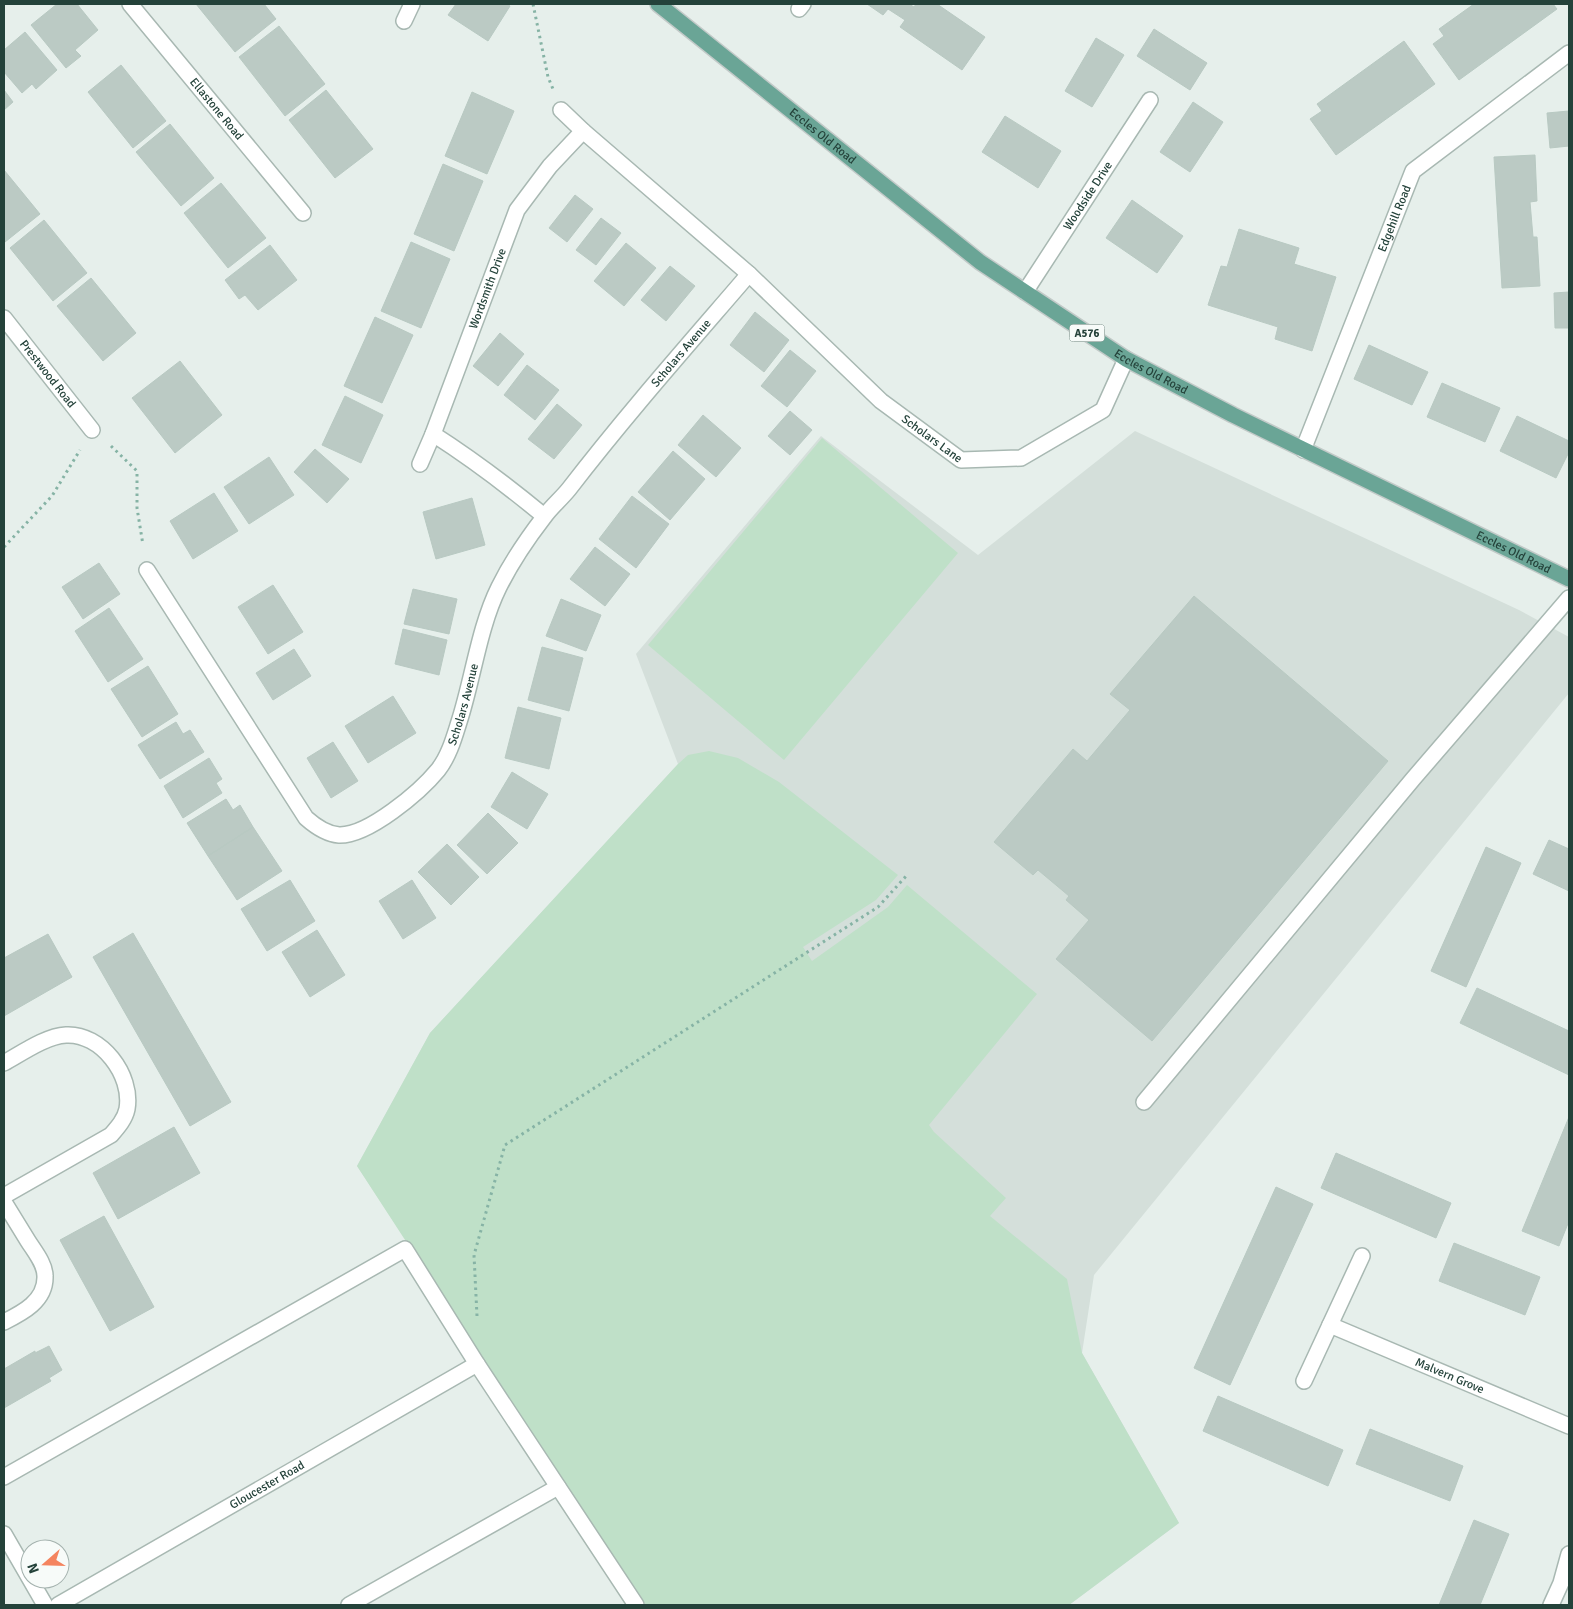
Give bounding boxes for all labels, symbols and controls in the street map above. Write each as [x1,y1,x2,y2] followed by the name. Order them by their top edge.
[187,75,247,143] street label: Ellastone Road
[786,105,859,167] street label: Eccles Old Road
[1060,158,1116,233] street label: Woodside Drive
[1374,183,1414,254] street label: Edgehill Road
[466,246,509,331] street label: Wordsmith Drive
[648,316,714,390] street label: Scholars Avenue
[1070,324,1104,342] road number: A576
[17,337,79,411] street label: Prestwood Road
[1111,346,1190,398] street label: Eccles Old Road
[899,411,965,466] street label: Scholars Lane
[1474,527,1554,577] street label: Eccles Old Road
[444,662,482,748] street label: Scholars Avenue
[1413,1354,1487,1397] street label: Malvern Grove
[227,1457,307,1512] street label: Gloucester Road
[20,1539,70,1589] north arrow
[24,1561,43,1576] text: N

